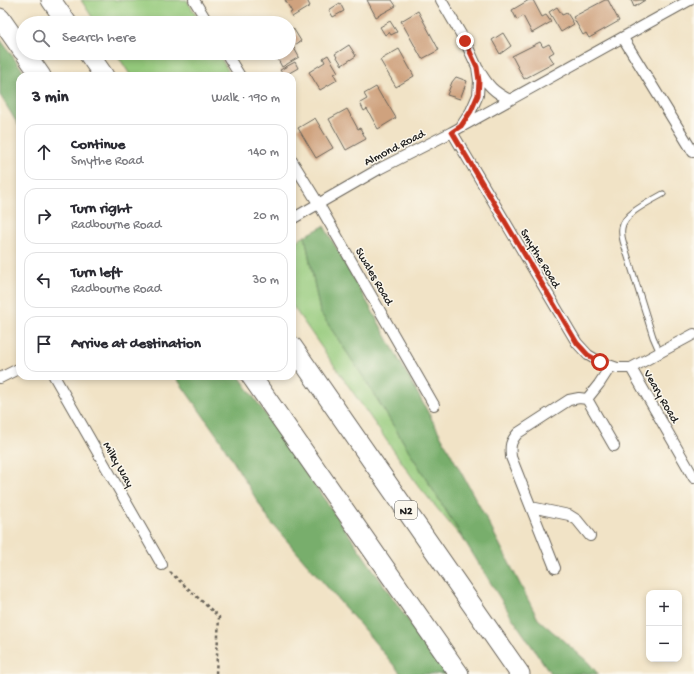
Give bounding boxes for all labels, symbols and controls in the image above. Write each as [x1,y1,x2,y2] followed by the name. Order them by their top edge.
[16,16,296,60] search box
[30,27,52,49] icon: search
[62,29,136,47] text: Search here
[456,32,474,50] route end
[32,88,69,108] text: 3 min
[211,91,280,106] text: Walk · 190 m
[362,127,428,170] street label: Almond Road
[71,136,125,154] text: Continue
[33,141,55,163] icon: ahead
[248,145,279,160] text: 140 m
[71,154,143,169] text: Smythe Road
[71,200,131,218] text: Turn right
[33,205,55,227] icon: right
[253,209,279,224] text: 20 m
[71,218,161,233] text: Radbourne Road
[516,227,563,292] street label: Smythe Road
[351,246,396,309] street label: Swales Road
[71,264,122,282] text: Turn left
[33,269,55,291] icon: left
[253,273,279,288] text: 30 m
[71,282,161,297] text: Radbourne Road
[33,333,55,355] icon: arrive
[71,335,201,353] text: Arrive at destination
[591,353,609,371] route start
[639,367,681,427] street label: Veary Road
[99,440,136,490] street label: Milky Way
[395,501,417,519] road number: N2
[646,590,682,662] map controls
[646,590,682,626] button: +
[646,626,682,662] button: −

